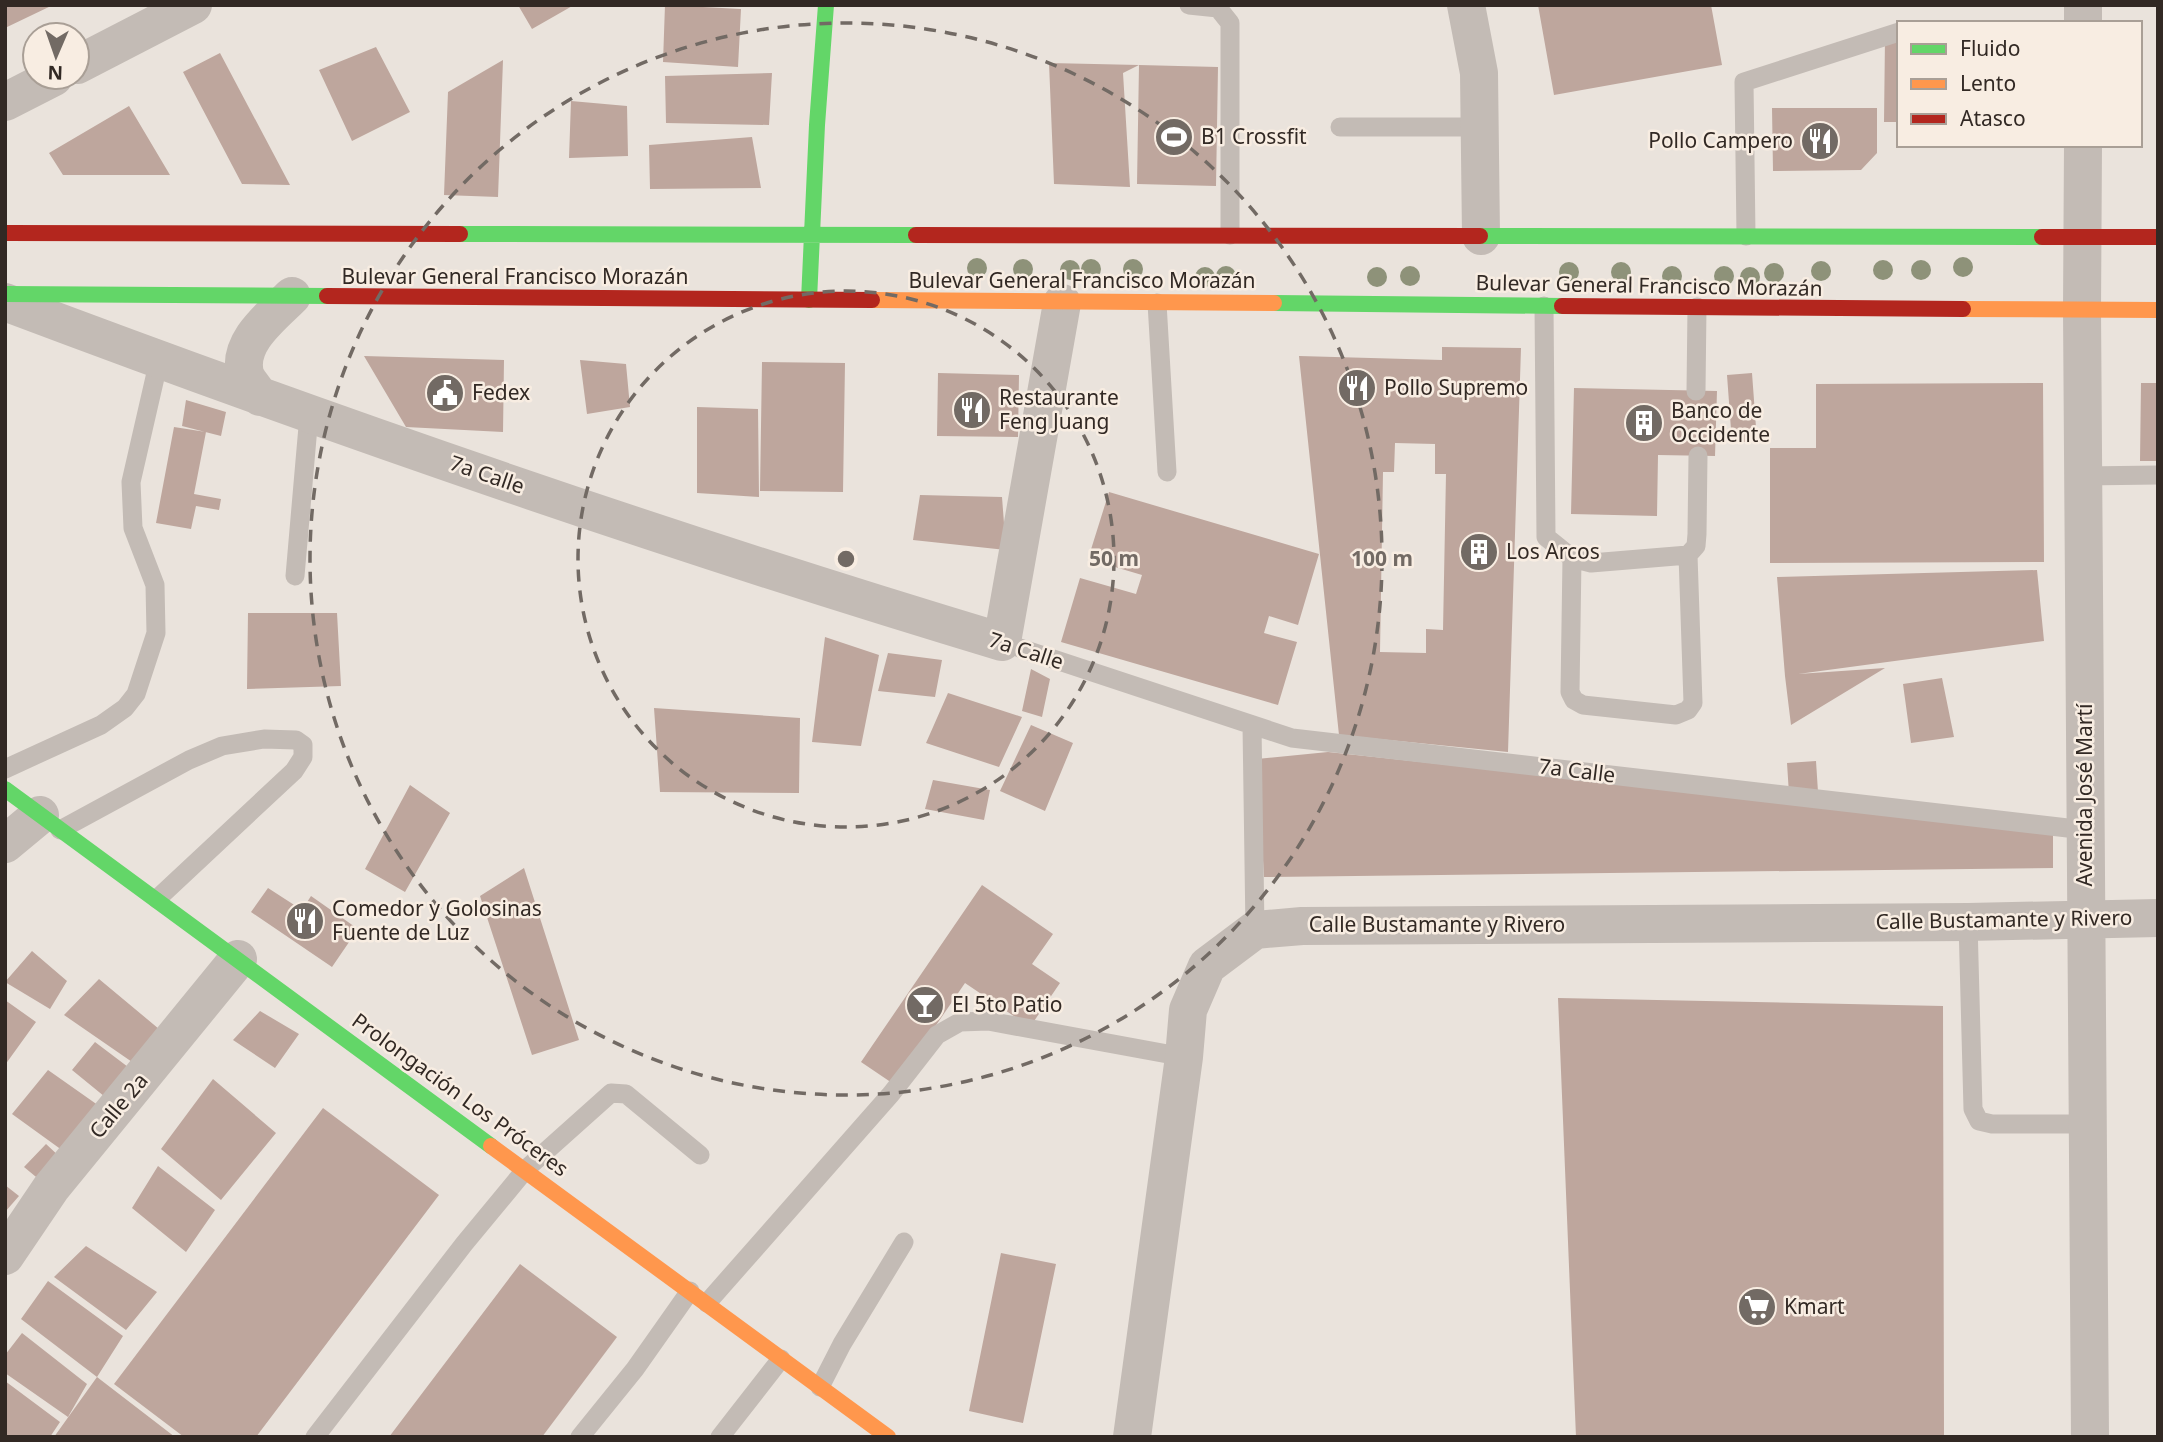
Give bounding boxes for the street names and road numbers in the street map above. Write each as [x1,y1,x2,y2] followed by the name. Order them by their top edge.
[341,262,689,290] street label: Bulevar General Francisco Morazán
[908,266,1256,294] street label: Bulevar General Francisco Morazán
[1475,268,1823,302] street label: Bulevar General Francisco Morazán
[446,448,528,500] street label: 7a Calle
[985,625,1067,675] street label: 7a Calle
[2070,703,2098,886] street label: Avenida José Martí
[1537,751,1617,789] street label: 7a Calle
[1875,903,2133,935] street label: Calle Bustamante y Rivero
[1309,910,1565,938] street label: Calle Bustamante y Rivero
[347,1006,574,1182] street label: Prolongación Los Próceres
[83,1067,154,1144] street label: Calle 2a

